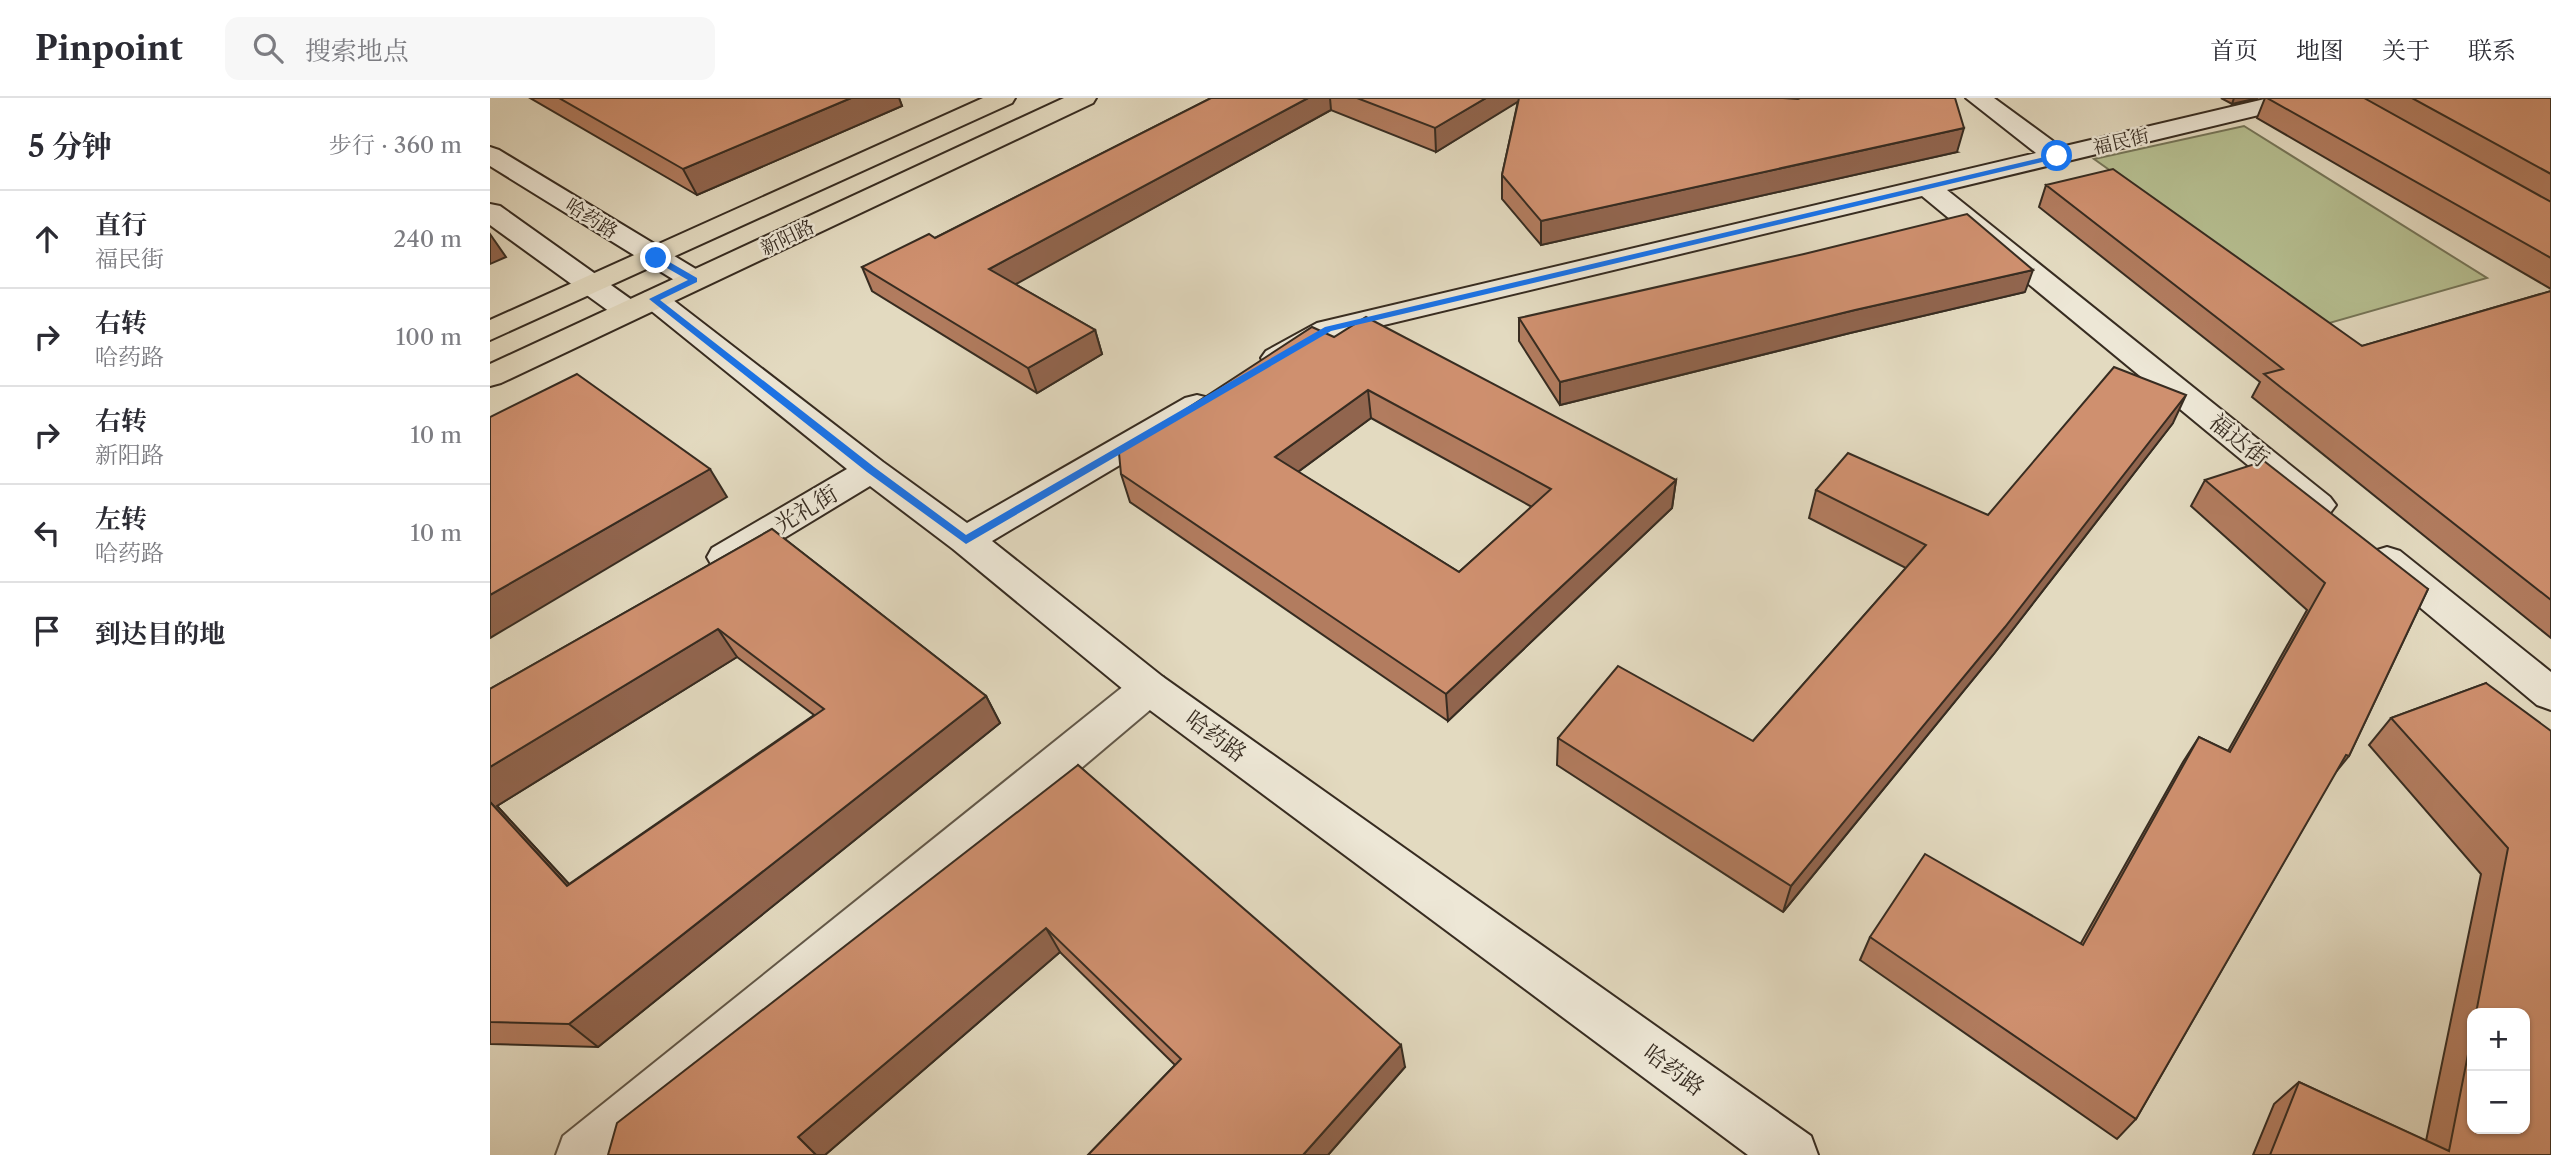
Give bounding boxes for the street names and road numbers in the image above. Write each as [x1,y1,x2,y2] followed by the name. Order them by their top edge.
[2091,124,2151,159] street label: 福民街
[561,194,622,243] street label: 哈药路
[757,215,818,260] street label: 新阳路
[2203,407,2275,473] street label: 福达街
[769,479,843,539] street label: 光礼街
[1180,704,1252,768] street label: 哈药路
[1638,1038,1710,1102] street label: 哈药路

